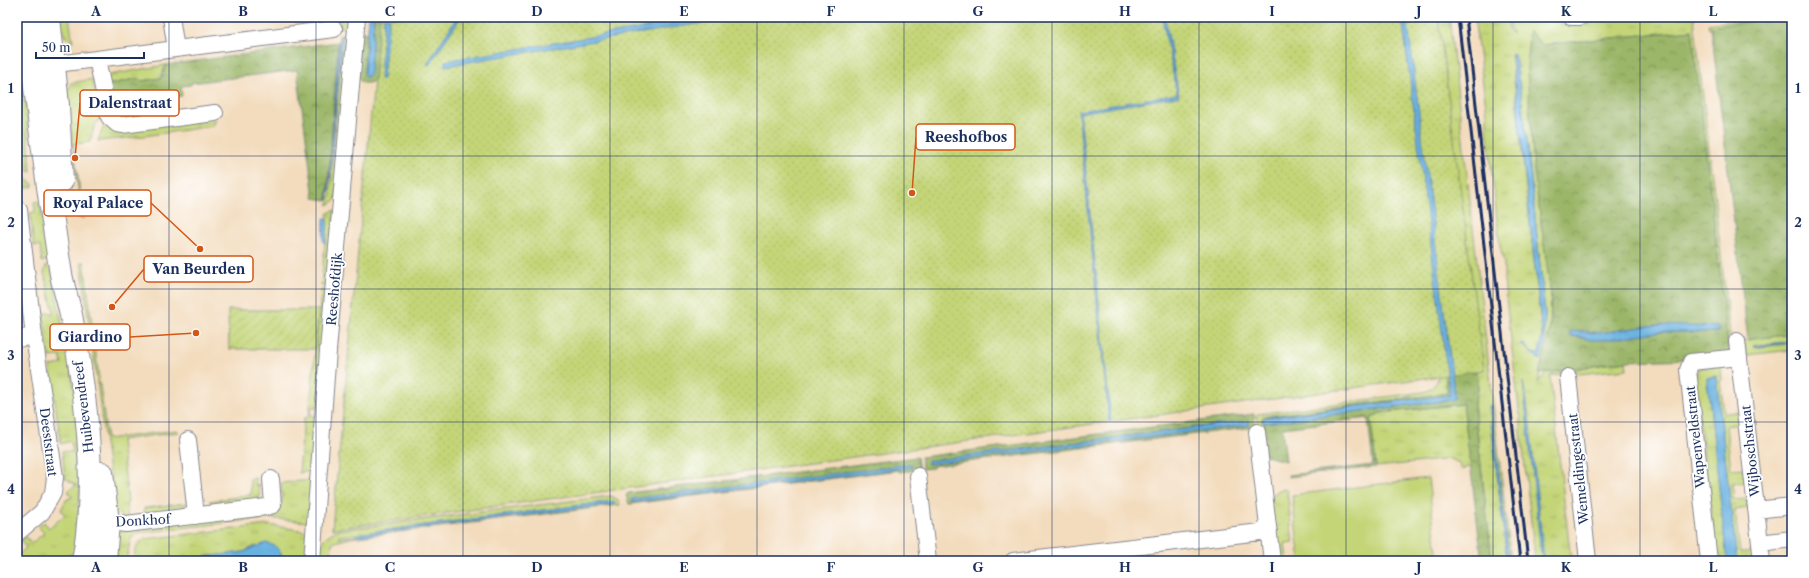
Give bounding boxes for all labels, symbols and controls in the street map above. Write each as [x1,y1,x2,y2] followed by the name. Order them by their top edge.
[90,3,102,19] text: A
[238,3,248,19] text: B
[385,3,395,19] text: C
[531,3,543,19] text: D
[679,3,689,19] text: E
[827,3,836,19] text: F
[972,3,984,19] text: G
[1119,3,1131,19] text: H
[1269,3,1275,19] text: I
[1414,3,1422,19] text: J
[1561,3,1572,19] text: K
[1709,3,1718,19] text: L
[36,34,144,60] scale bar
[42,40,71,55] text: 50 m
[8,80,14,96] text: 1
[1795,80,1801,96] text: 1
[80,90,179,116] callout: Dalenstraat
[88,94,172,112] text: Dalenstraat
[916,124,1015,150] callout: Reeshofbos
[925,128,1007,146] text: Reeshofbos
[44,190,151,216] callout: Royal Palace
[53,194,143,212] text: Royal Palace
[7,214,15,230] text: 2
[1794,214,1802,230] text: 2
[323,251,345,326] street label: Reeshofdijk
[144,256,253,282] callout: Van Beurden
[152,260,246,278] text: Van Beurden
[50,324,130,350] callout: Giardino
[58,328,122,346] text: Giardino
[7,347,15,363] text: 3
[1794,347,1802,363] text: 3
[69,359,97,454] street label: Huibevendreef
[1682,385,1708,490] street label: Wapenveldstraat
[1737,404,1763,499] street label: Wijboschstraat
[37,407,61,478] street label: Deeststraat
[1564,412,1592,526] street label: Wemeldingestraat
[7,481,15,497] text: 4
[1794,481,1802,497] text: 4
[115,511,172,529] street label: Donkhof
[90,559,102,575] text: A
[238,559,248,575] text: B
[385,559,395,575] text: C
[531,559,543,575] text: D
[679,559,689,575] text: E
[827,559,836,575] text: F
[972,559,984,575] text: G
[1119,559,1131,575] text: H
[1269,559,1275,575] text: I
[1414,559,1422,575] text: J
[1561,559,1572,575] text: K
[1709,559,1718,575] text: L

